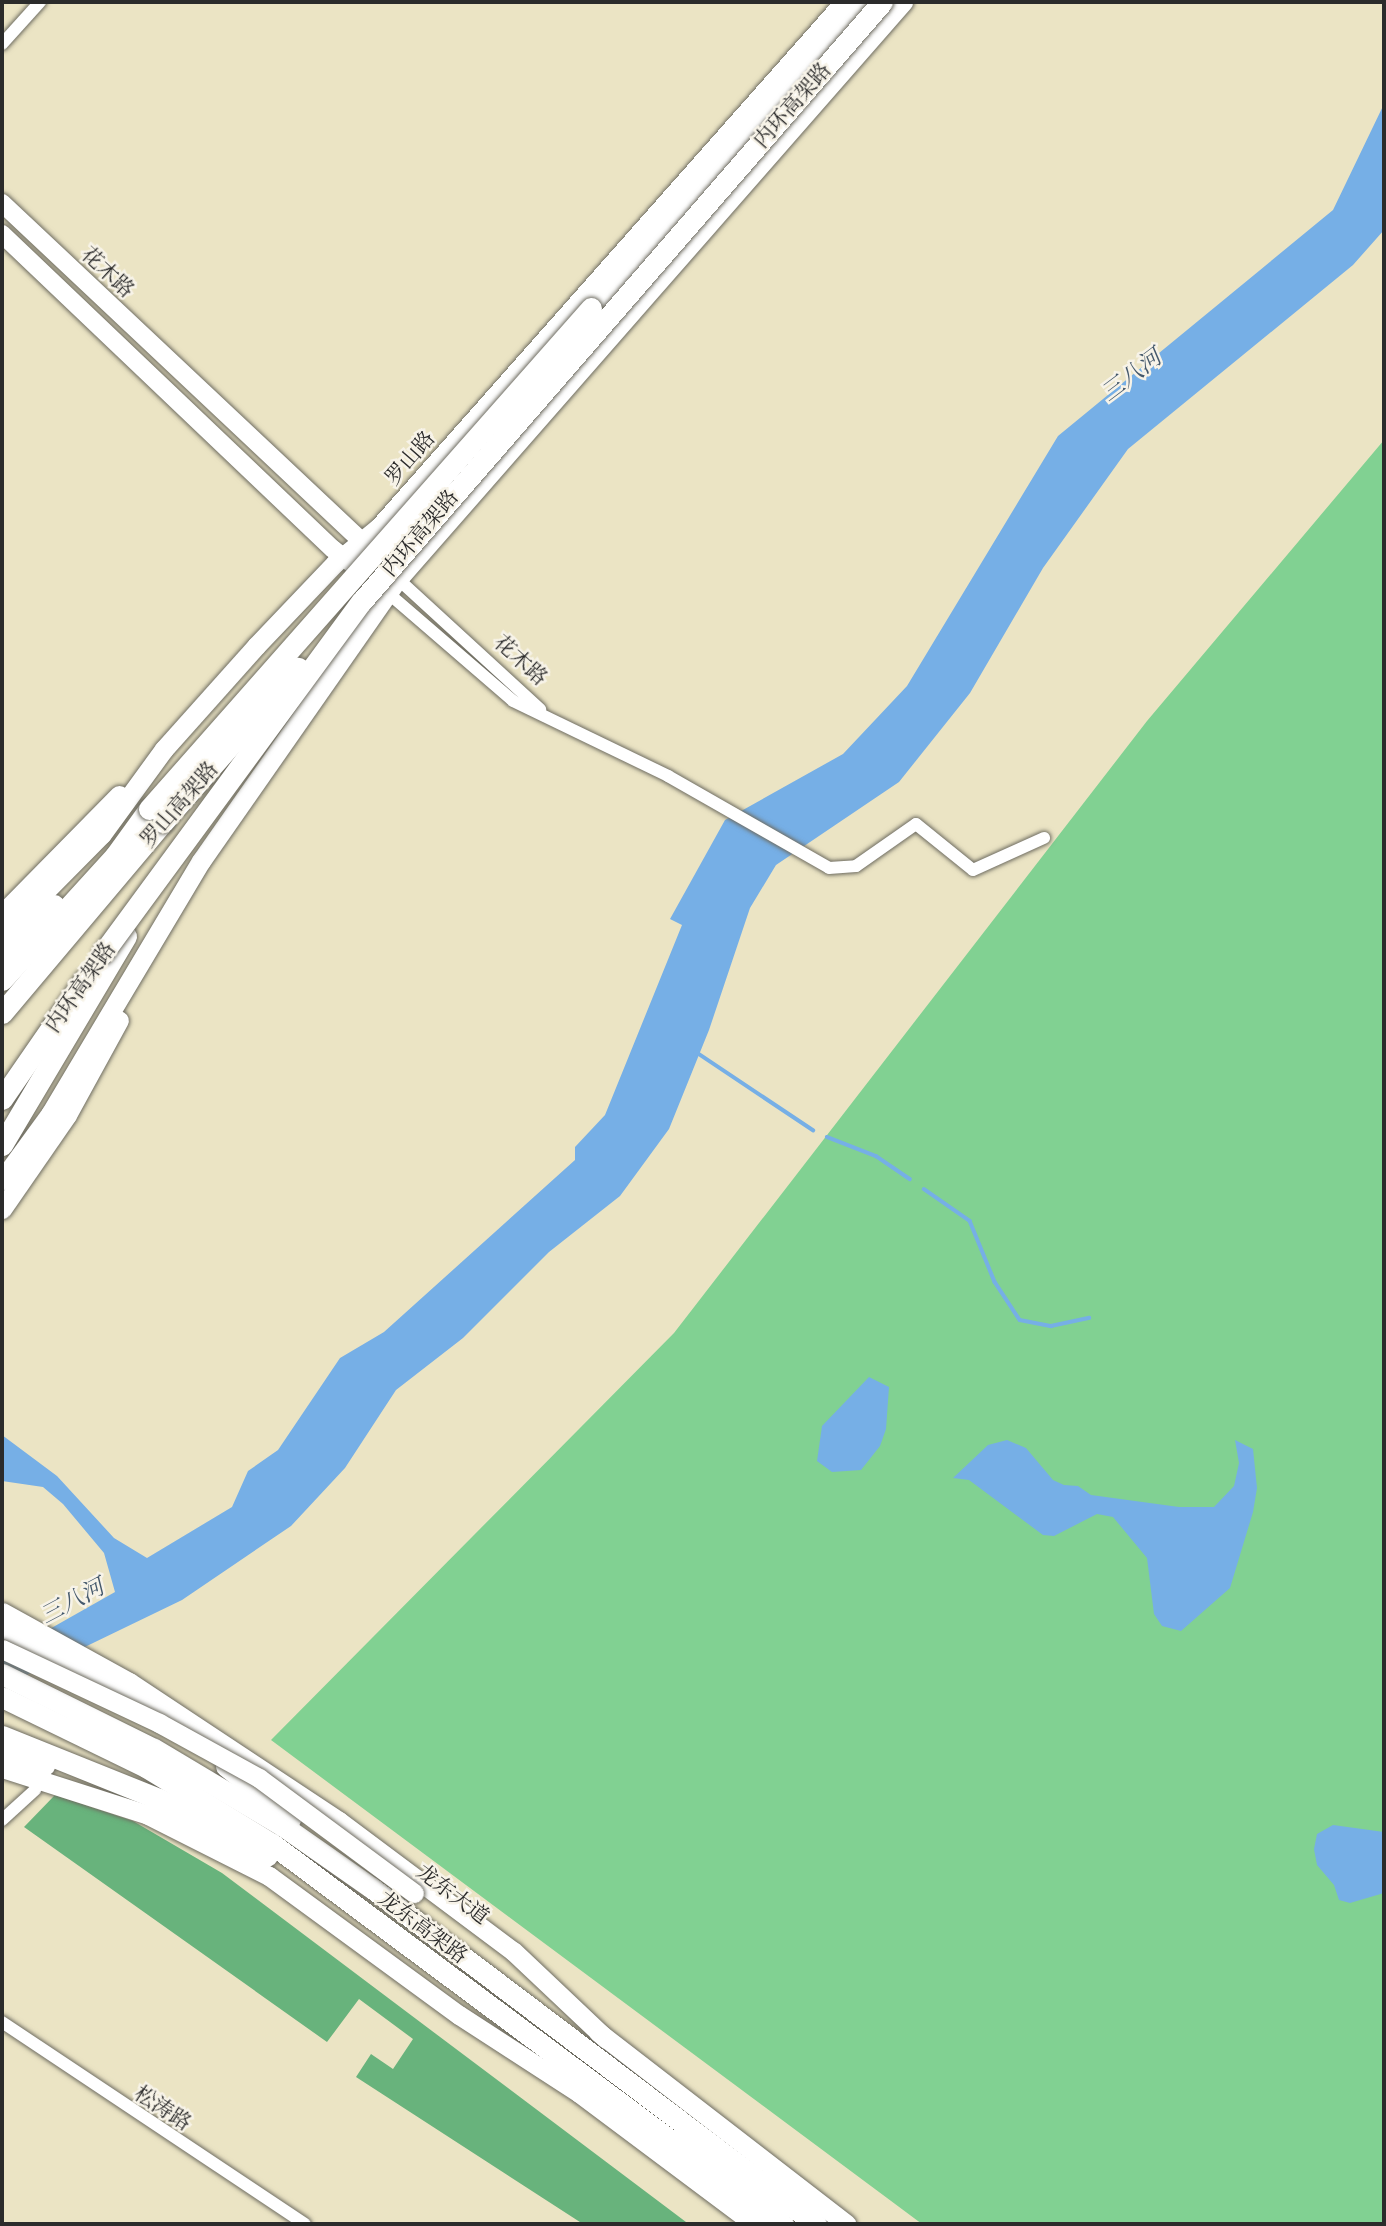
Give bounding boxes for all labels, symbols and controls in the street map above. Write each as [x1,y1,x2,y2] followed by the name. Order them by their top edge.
[748,57,836,153] street label: 内环高架路
[76,241,140,303] street label: 花木路
[1095,343,1167,407] water label: 三八河
[380,426,440,490] street label: 罗山路
[377,485,463,581] street label: 内环高架路
[489,630,553,690] street label: 花木路
[135,756,223,852] street label: 罗山高架路
[40,937,120,1037] street label: 内环高架路
[35,1573,109,1629] water label: 三八河
[412,1859,494,1929] street label: 龙东大道
[373,1885,473,1969] street label: 龙东高架路
[130,2080,196,2136] street label: 松涛路

